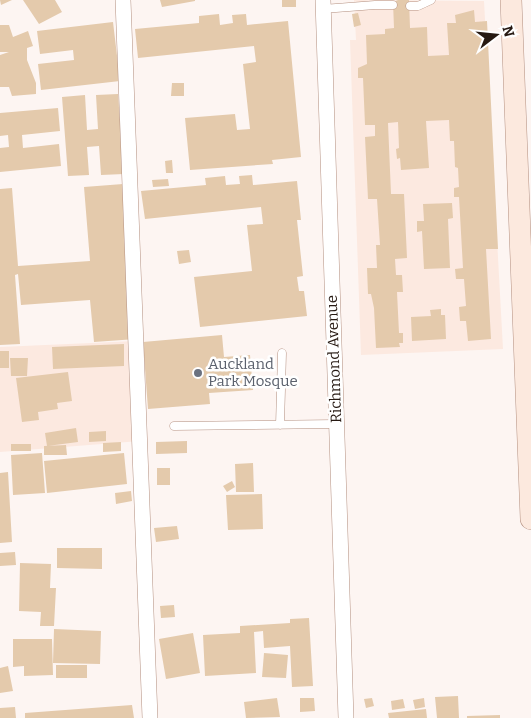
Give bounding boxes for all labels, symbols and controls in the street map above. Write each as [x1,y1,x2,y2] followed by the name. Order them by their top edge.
[471,10,521,60] north arrow
[498,24,518,39] text: N
[323,295,345,423] street label: Richmond Avenue
[208,355,298,390] place label: Auckland Park Mosque
[192,367,204,379] marker: Auckland Park Mosque

